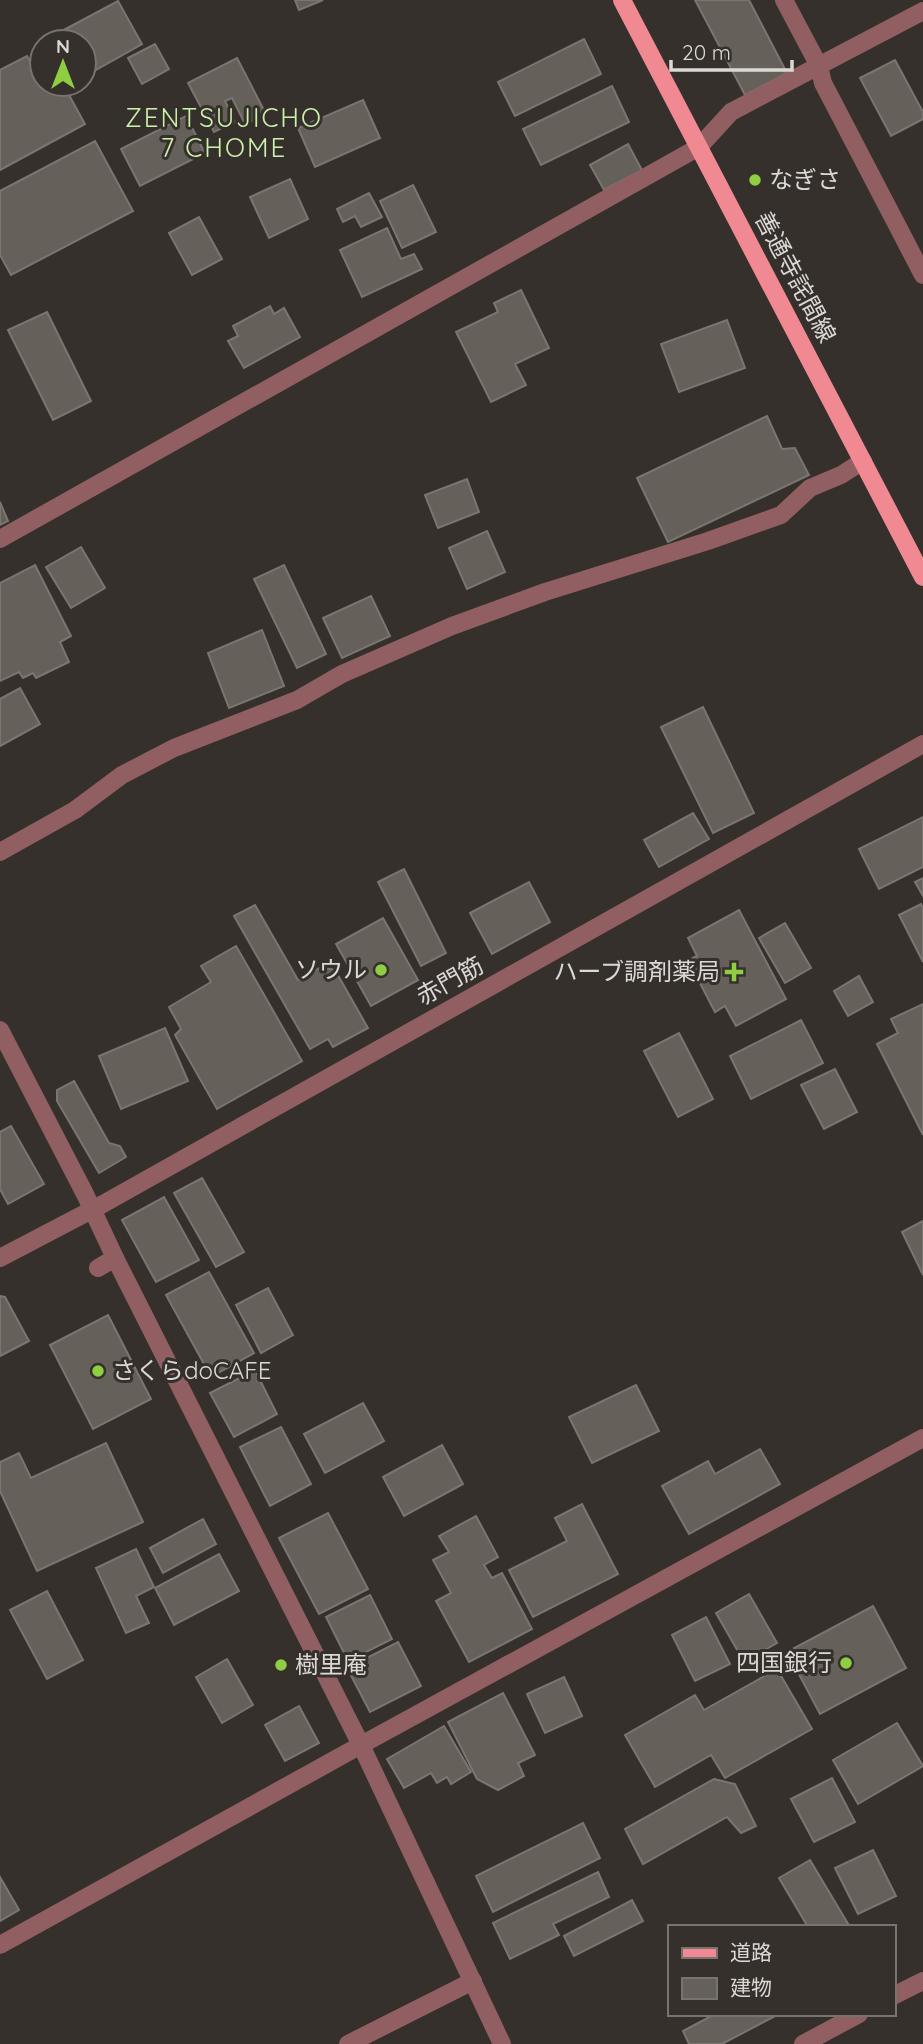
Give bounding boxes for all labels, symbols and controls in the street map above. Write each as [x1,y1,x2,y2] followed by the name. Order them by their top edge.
[28,28,98,98] north arrow
[671,28,792,72] scale bar
[56,34,70,58] text: N
[682,39,731,65] text: 20 m
[125,101,323,164] district label: ZENTSUJICHO 7 CHOME
[769,164,841,194] place label: なぎさ
[747,172,763,188] marker: なぎさ
[749,206,843,347] street label: 善通寺詫間線
[411,950,488,1011] street label: 赤門筋
[295,954,367,984] place label: ソウル
[553,956,720,986] place label: ハーブ調剤薬局
[373,962,389,978] marker: ソウル
[726,964,742,980] marker: ハーブ調剤薬局
[112,1355,271,1385] place label: さくらdoCAFE
[90,1363,106,1379] marker: さくらdoCAFE
[736,1647,832,1677] place label: 四国銀行
[295,1649,367,1679] place label: 樹里庵
[838,1655,854,1671] marker: 四国銀行
[273,1657,289,1673] marker: 樹里庵
[668,1925,895,2016] legend
[730,1939,772,1965] text: 道路
[730,1974,772,2000] text: 建物

